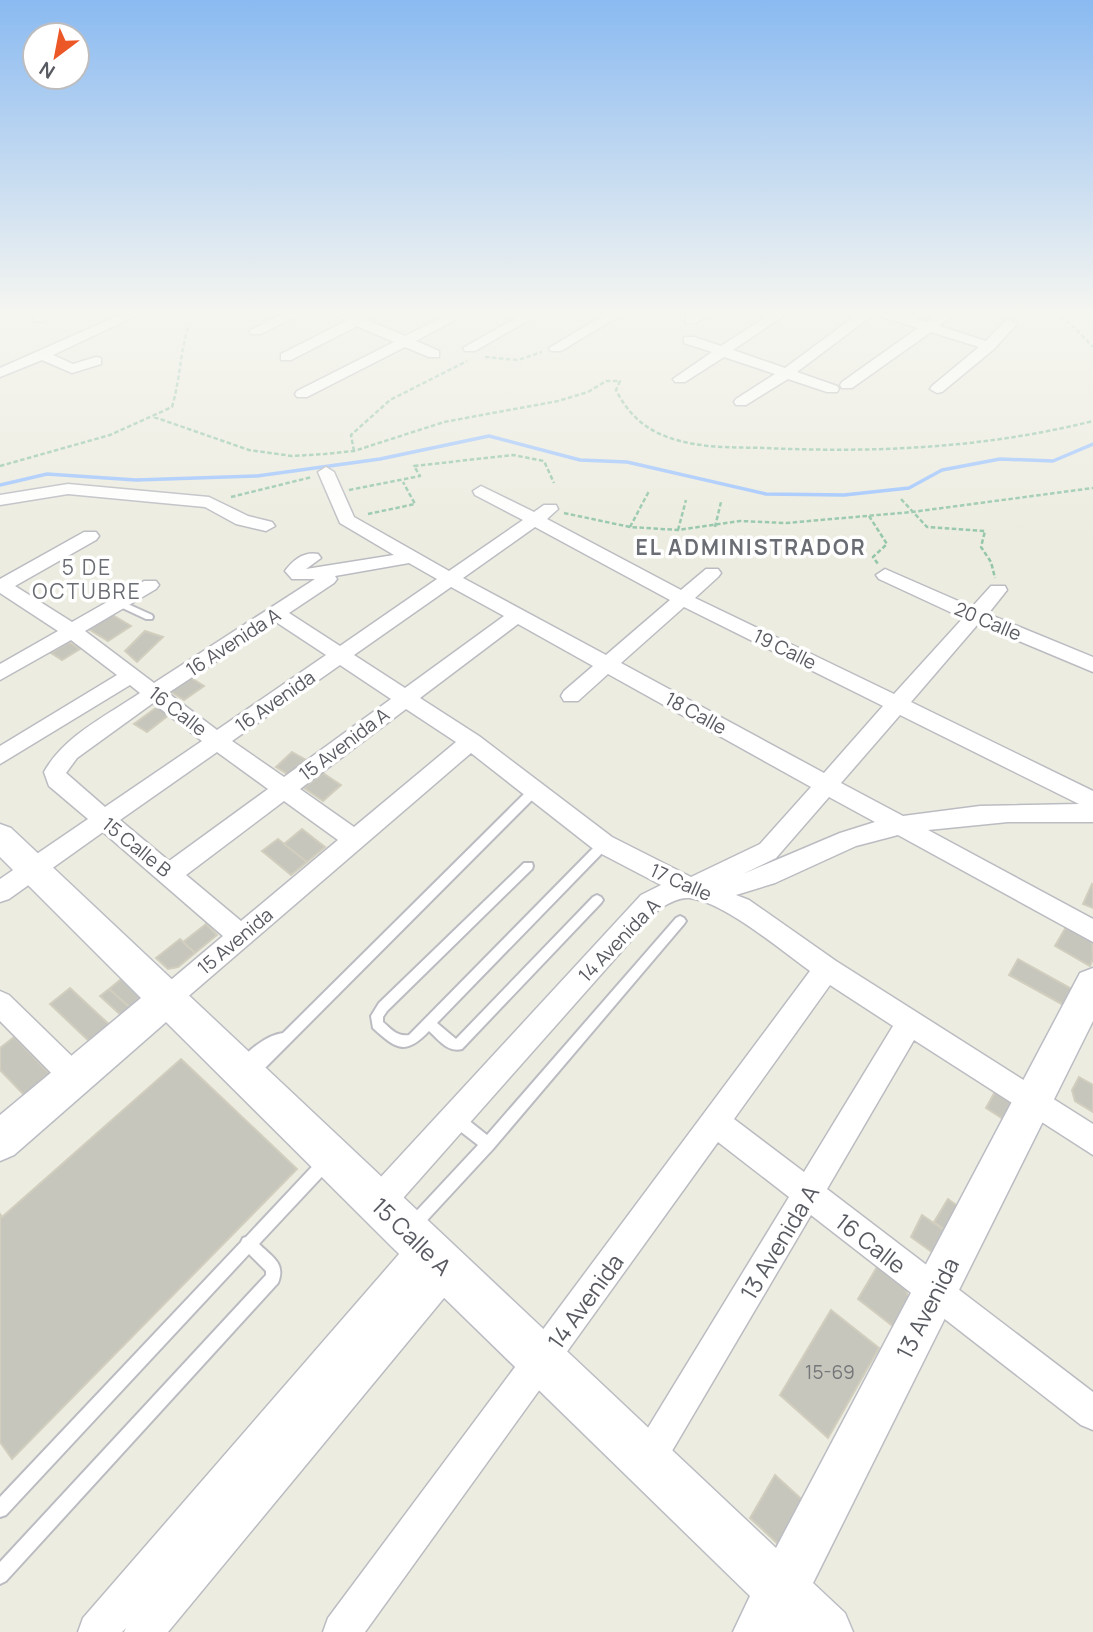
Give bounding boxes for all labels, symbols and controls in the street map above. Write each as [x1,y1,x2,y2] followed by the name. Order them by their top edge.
[21,21,91,91] north arrow
[34,56,60,85] text: N
[635,533,867,561] district label: EL ADMINISTRADOR
[32,553,142,605] district label: 5 DE OCTUBRE
[951,595,1025,647] street label: 20 Calle
[181,602,285,682] street label: 16 Avenida A
[749,623,821,675] street label: 19 Calle
[230,664,320,738] street label: 16 Avenida
[144,680,212,742] street label: 16 Calle
[661,686,731,740] street label: 18 Calle
[293,701,395,787] street label: 15 Avenida A
[97,811,177,883] street label: 15 Calle B
[646,857,716,907] street label: 17 Calle
[572,892,666,988] street label: 14 Avenida A
[192,902,278,980] street label: 15 Avenida
[732,1178,826,1305] street label: 13 Avenida A
[365,1190,459,1282] street label: 15 Calle A
[829,1205,913,1281] street label: 16 Calle
[540,1247,630,1355] street label: 14 Avenida
[888,1252,966,1364] street label: 13 Avenida
[805,1359,855,1385] house number: 15-69

